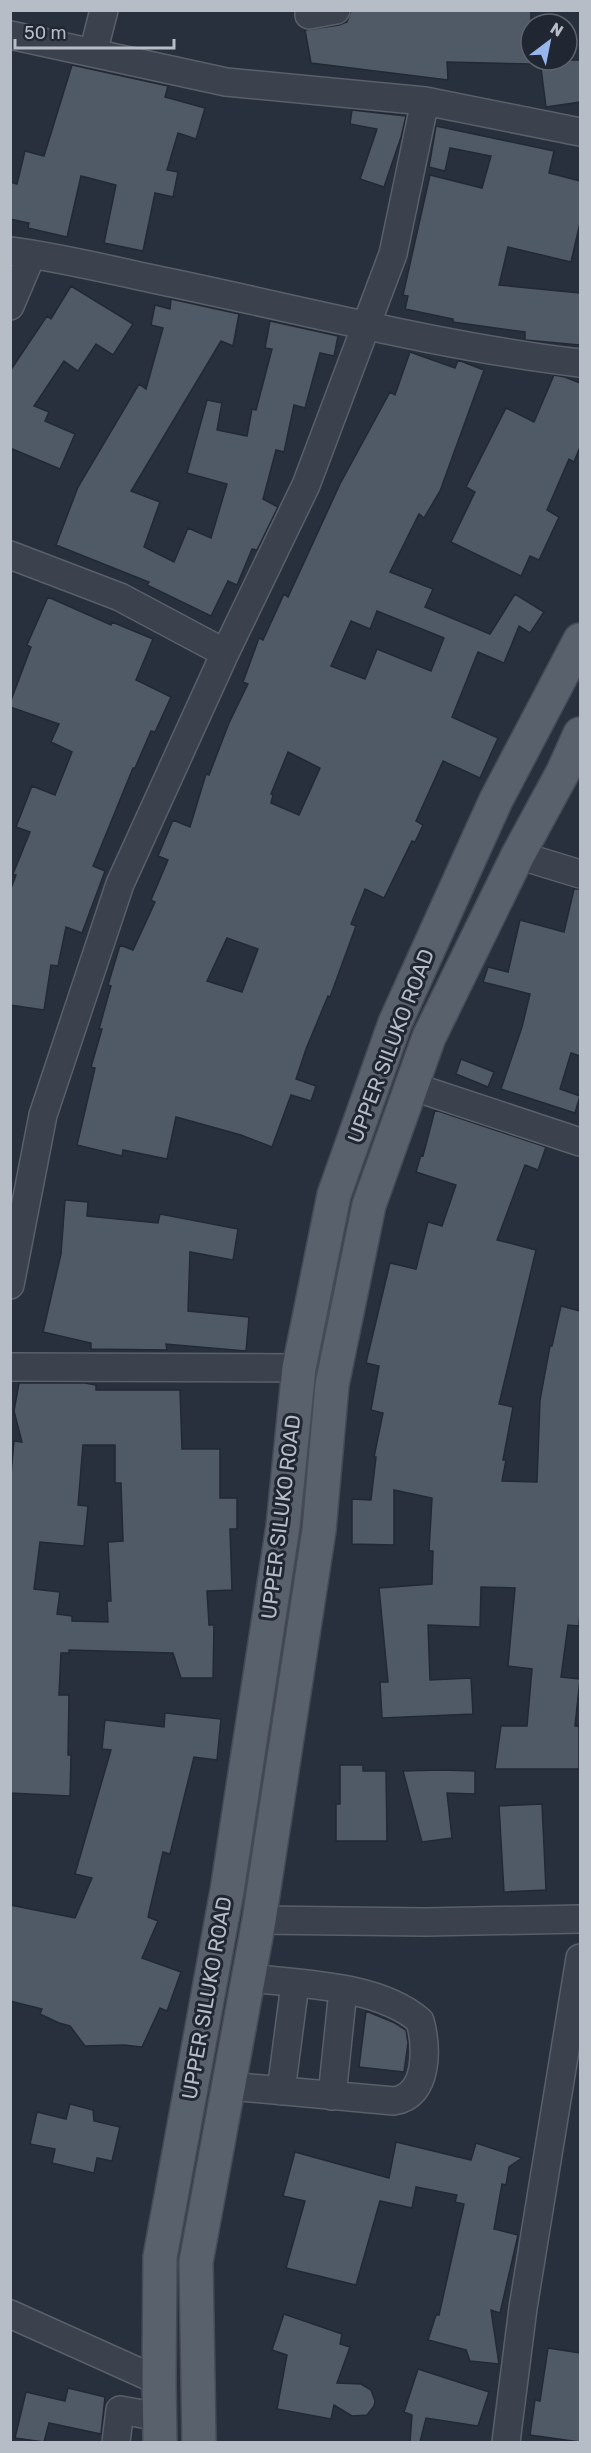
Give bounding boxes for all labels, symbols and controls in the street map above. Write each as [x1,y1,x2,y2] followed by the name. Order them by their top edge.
[15,12,174,50] scale bar
[519,12,579,72] north arrow
[547,19,567,41] text: N
[24,22,67,44] text: 50 m
[342,945,439,1146] street label: UPPER SILUKO ROAD
[256,1413,305,1621] street label: UPPER SILUKO ROAD
[176,1894,237,2101] street label: UPPER SILUKO ROAD

